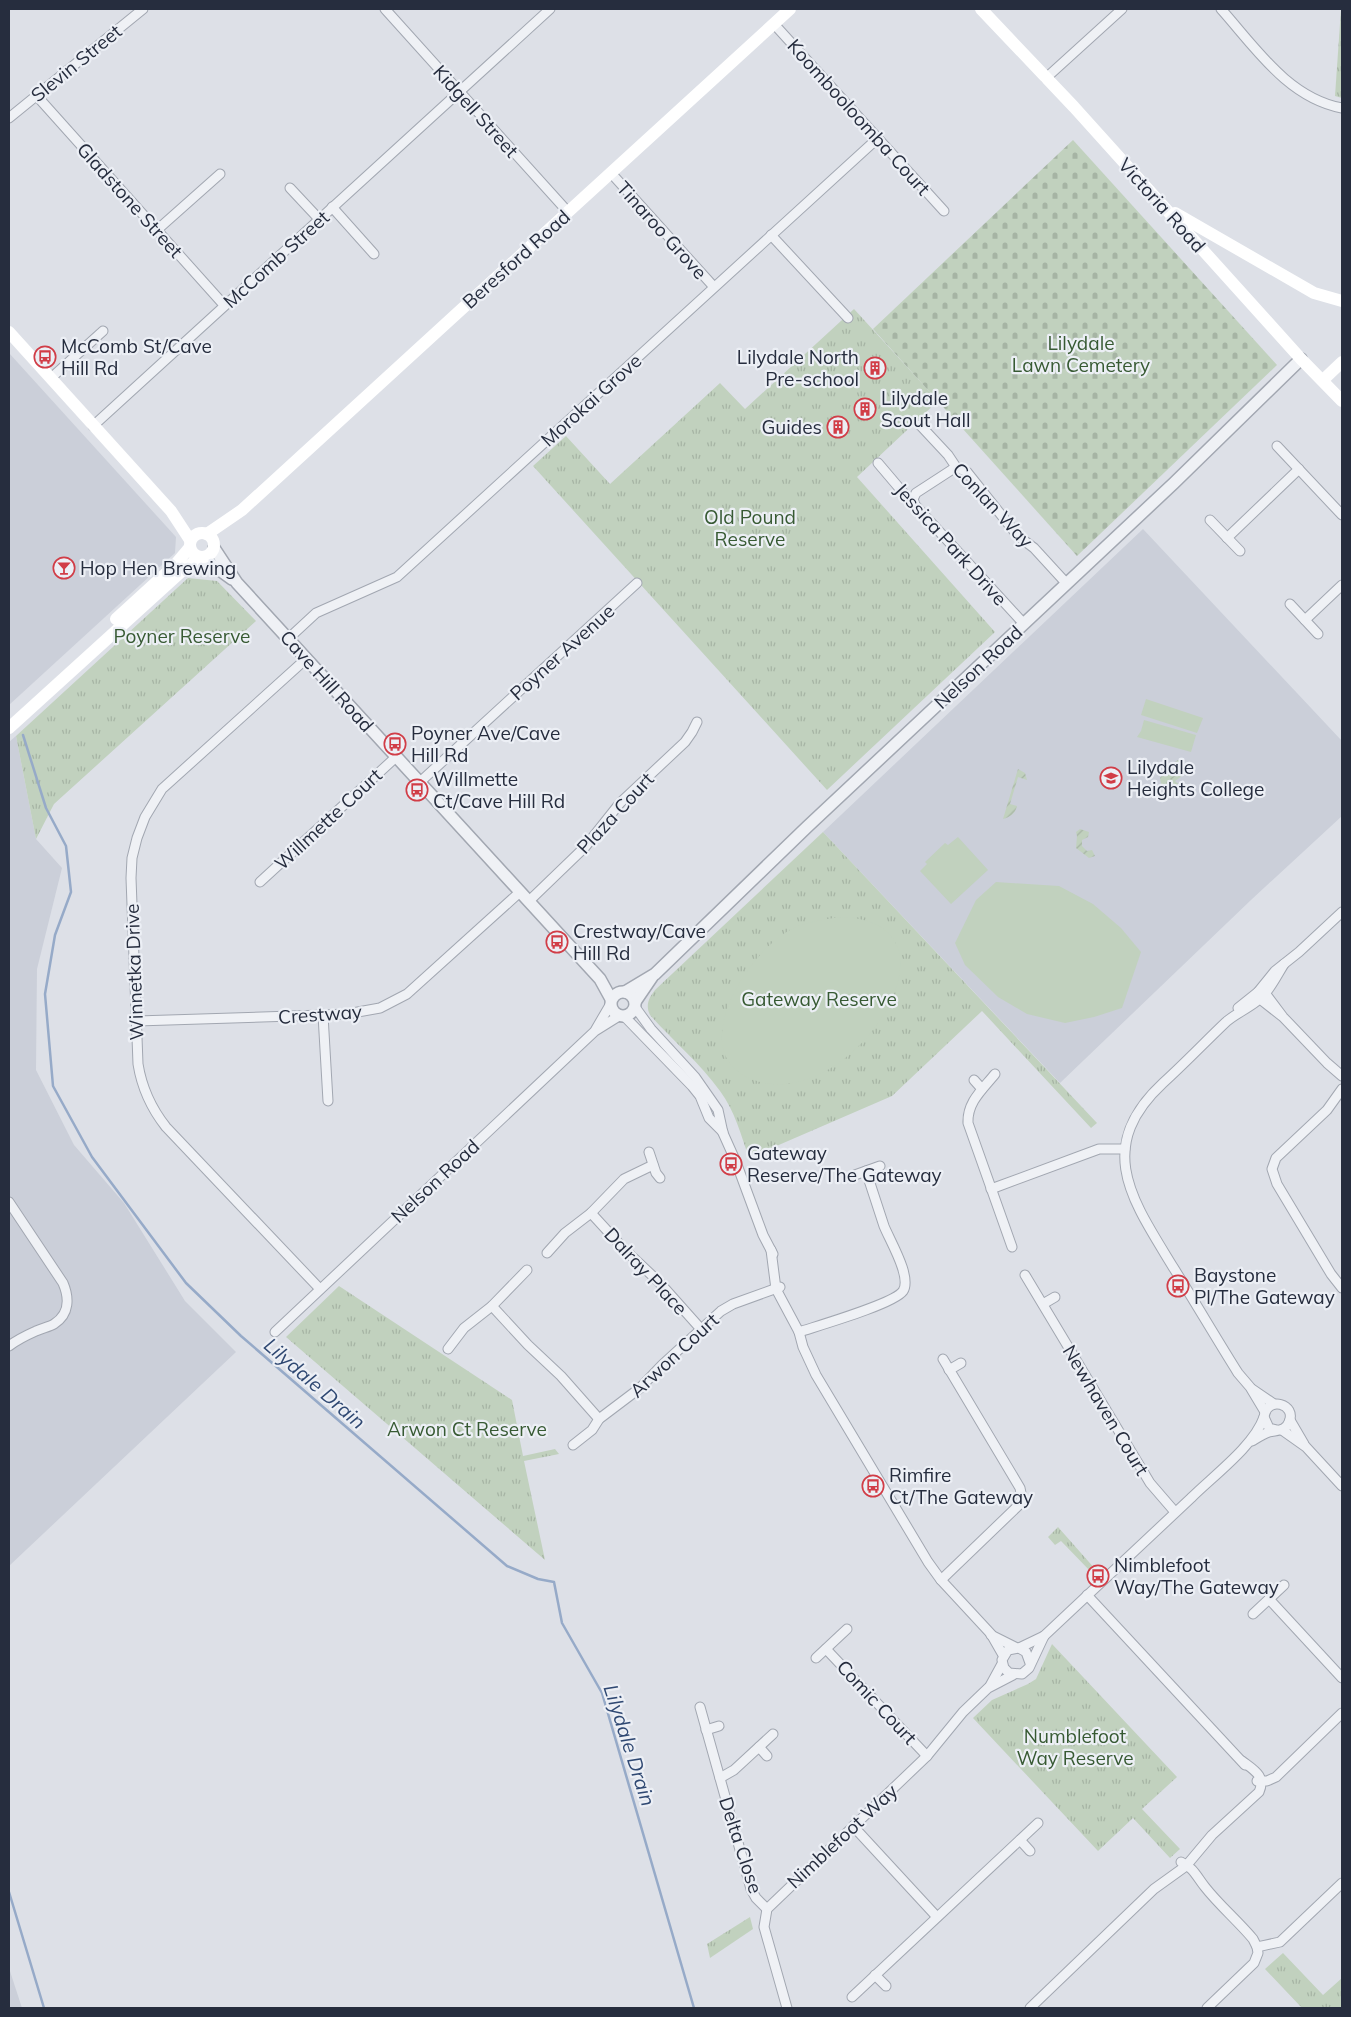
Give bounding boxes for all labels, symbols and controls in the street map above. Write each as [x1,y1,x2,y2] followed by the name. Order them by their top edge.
[26,19,126,107] street label: Slevin Street
[782,34,936,200] street label: Koombooloomba Court
[428,60,524,163] street label: Kidgell Street
[72,137,188,263] street label: Gladstone Street
[1113,153,1211,257] street label: Victoria Road
[612,176,712,284] street label: Tinaroo Grove
[457,204,575,314] street label: Beresford Road
[218,205,334,313] street label: McComb Street
[1012,331,1150,377] park label: Lilydale Lawn Cemetery
[61,334,212,380] place label: McComb St/Cave Hill Rd
[33,345,57,369] bus stop icon: McComb St/Cave Hill Rd
[737,345,859,391] place label: Lilydale North Pre-school
[536,349,646,451] street label: Morokai Grove
[863,356,887,380] building icon: Lilydale North Pre-school
[881,386,970,432] place label: Lilydale Scout Hall
[853,397,877,421] building icon: Lilydale Scout Hall
[761,415,822,439] place label: Guides
[826,415,850,439] building icon: Guides
[947,457,1039,553] street label: Conlan Way
[890,478,1012,610] street label: Jessica Park Drive
[704,505,796,551] park label: Old Pound Reserve
[52,556,76,580] bar icon: Hop Hen Brewing
[80,556,236,580] place label: Hop Hen Brewing
[505,599,619,705] street label: Poyner Avenue
[929,620,1027,714] street label: Nelson Road
[114,624,250,648] park label: Poyner Reserve
[275,625,379,737] street label: Cave Hill Road
[411,721,560,767] place label: Poyner Ave/Cave Hill Rd
[383,732,407,756] bus stop icon: Poyner Ave/Cave Hill Rd
[1127,755,1264,801] place label: Lilydale Heights College
[269,763,387,875] street label: Willmette Court
[1099,766,1123,790] school or university icon: Lilydale Heights College
[433,767,565,813] place label: Willmette Ct/Cave Hill Rd
[571,767,659,859] street label: Plaza Court
[405,778,429,802] bus stop icon: Willmette Ct/Cave Hill Rd
[120,903,148,1041] street label: Winnetka Drive
[573,919,706,965] place label: Crestway/Cave Hill Rd
[545,930,569,954] bus stop icon: Crestway/Cave Hill Rd
[741,987,897,1011] park label: Gateway Reserve
[277,999,363,1029] street label: Crestway
[386,1134,484,1228] street label: Nelson Road
[747,1141,942,1187] place label: Gateway Reserve/The Gateway
[719,1152,743,1176] bus stop icon: Gateway Reserve/The Gateway
[599,1222,693,1320] street label: Dalray Place
[1194,1263,1335,1309] place label: Baystone Pl/The Gateway
[1166,1274,1190,1298] bus stop icon: Baystone Pl/The Gateway
[625,1307,724,1402] street label: Arwon Court
[259,1332,371,1434] water label: Lilydale Drain
[1058,1340,1155,1480] street label: Newhaven Court
[387,1417,547,1441] park label: Arwon Ct Reserve
[889,1463,1033,1509] place label: Rimfire Ct/The Gateway
[861,1474,885,1498] bus stop icon: Rimfire Ct/The Gateway
[1114,1553,1279,1599] place label: Nimblefoot Way/The Gateway
[1086,1564,1110,1588] bus stop icon: Nimblefoot Way/The Gateway
[832,1655,922,1750] street label: Comic Court
[599,1681,661,1809] water label: Lilydale Drain
[1016,1724,1134,1770] park label: Numblefoot Way Reserve
[782,1779,902,1893] street label: Nimblefoot Way
[714,1794,768,1896] street label: Delta Close

